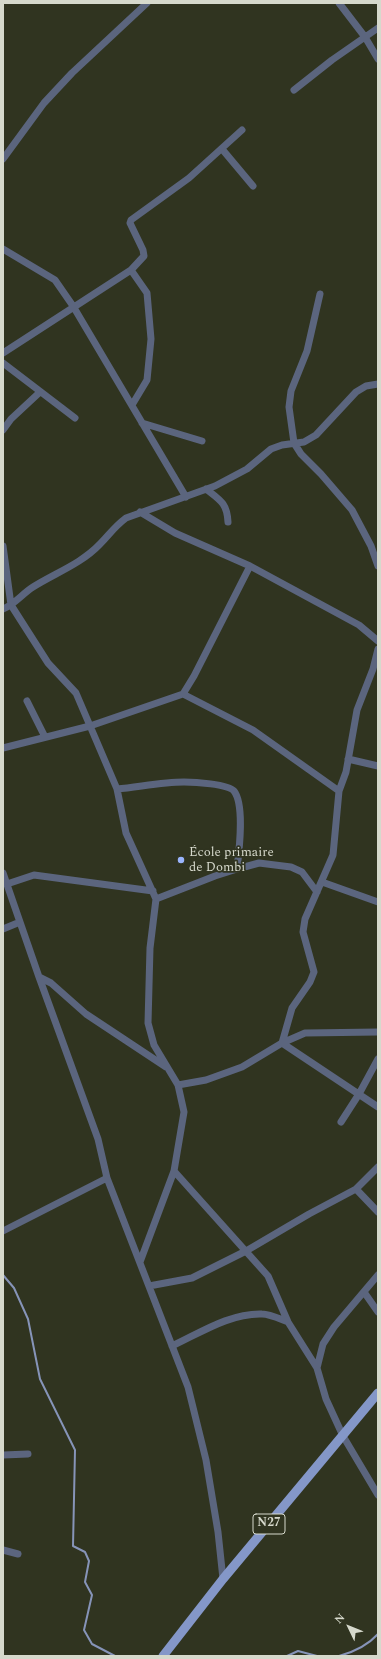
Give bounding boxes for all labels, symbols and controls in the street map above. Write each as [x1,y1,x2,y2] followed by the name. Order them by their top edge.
[189,845,274,876] place label: École primaire de Dombi
[176,855,186,865] marker: École primaire de Dombi
[253,1514,285,1534] road number: N27
[329,1607,369,1647] north arrow
[331,1609,349,1628] text: N

